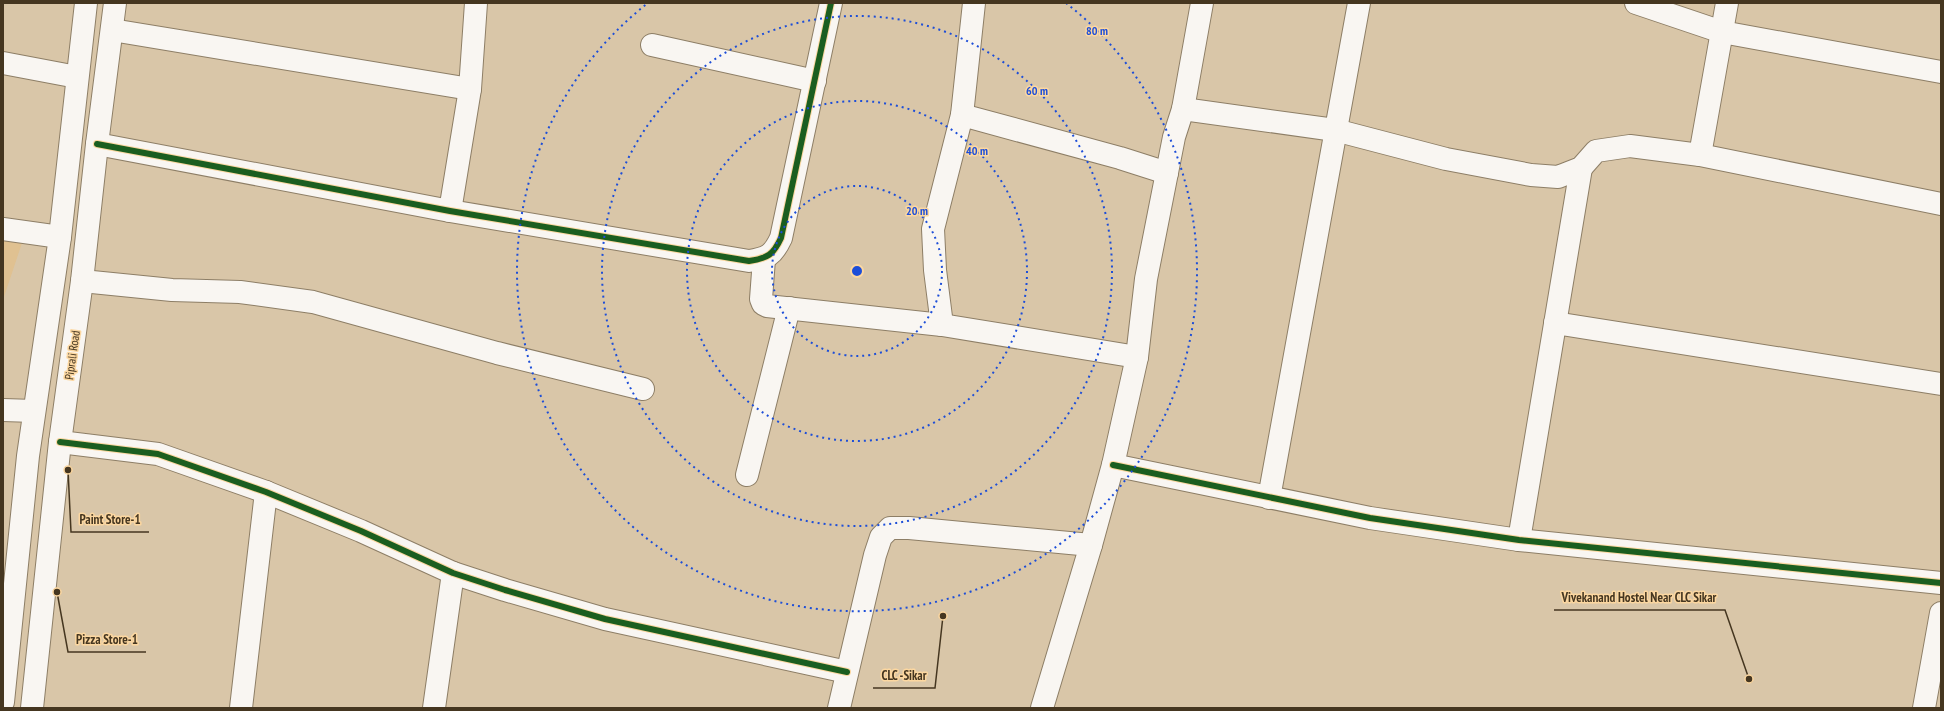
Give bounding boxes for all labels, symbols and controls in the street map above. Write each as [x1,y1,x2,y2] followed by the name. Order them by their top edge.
[1086,23,1108,38] text: 80 m
[1026,83,1048,98] text: 60 m
[966,143,988,158] text: 40 m
[906,203,928,218] text: 20 m
[850,264,864,278] centre of rings
[61,329,83,381] street label: Piprali Road
[71,507,149,532] callout: Paint Store-1
[79,511,141,528] text: Paint Store-1
[1554,585,1725,610] callout: Vivekanand Hostel Near CLC Sikar
[1561,589,1717,606] text: Vivekanand Hostel Near CLC Sikar
[68,627,146,652] callout: Pizza Store-1
[76,631,138,648] text: Pizza Store-1
[873,663,935,688] callout: CLC -Sikar
[881,667,927,684] text: CLC -Sikar

